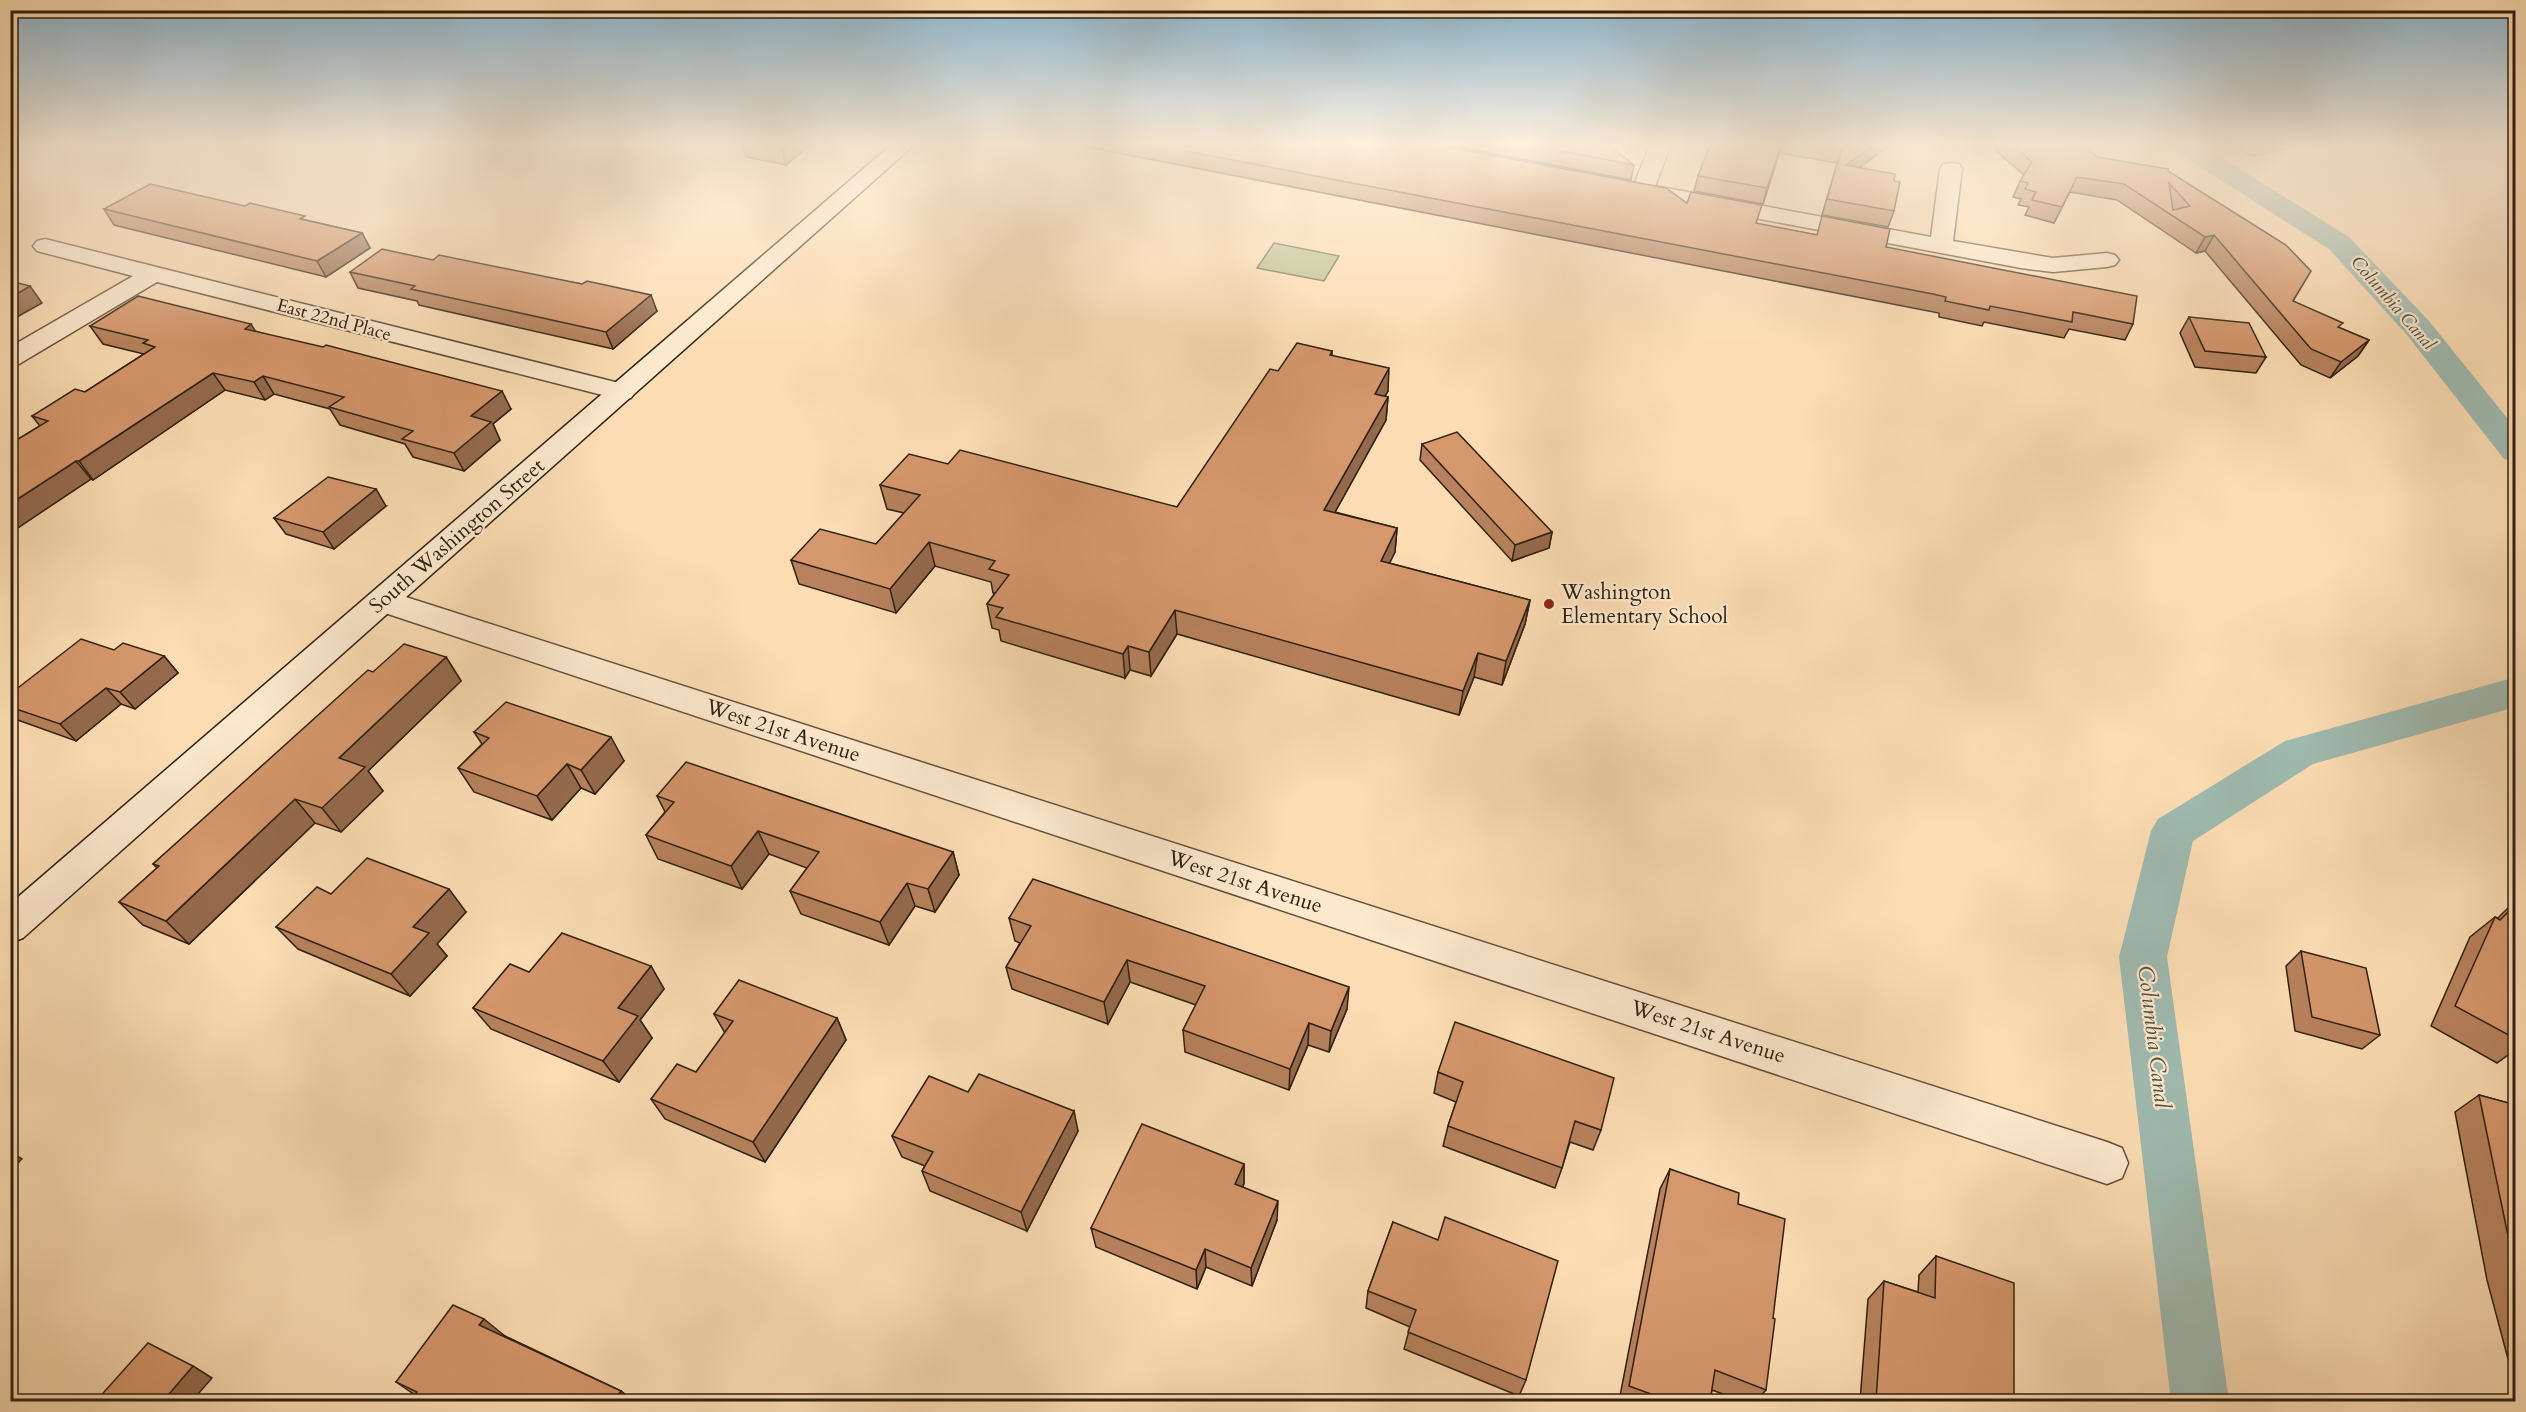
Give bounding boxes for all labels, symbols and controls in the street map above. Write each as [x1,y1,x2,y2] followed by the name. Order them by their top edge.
[2345,250,2442,356] water label: Columbia Canal
[274,293,394,347] street label: East 22nd Place
[363,451,551,620] street label: South Washington Street
[1560,578,1728,631] place label: Washington Elementary School
[1542,597,1556,611] marker: Washington Elementary School
[701,692,864,770] street label: West 21st Avenue
[1163,843,1326,921] street label: West 21st Avenue
[2130,964,2178,1111] water label: Columbia Canal
[1626,993,1789,1071] street label: West 21st Avenue

